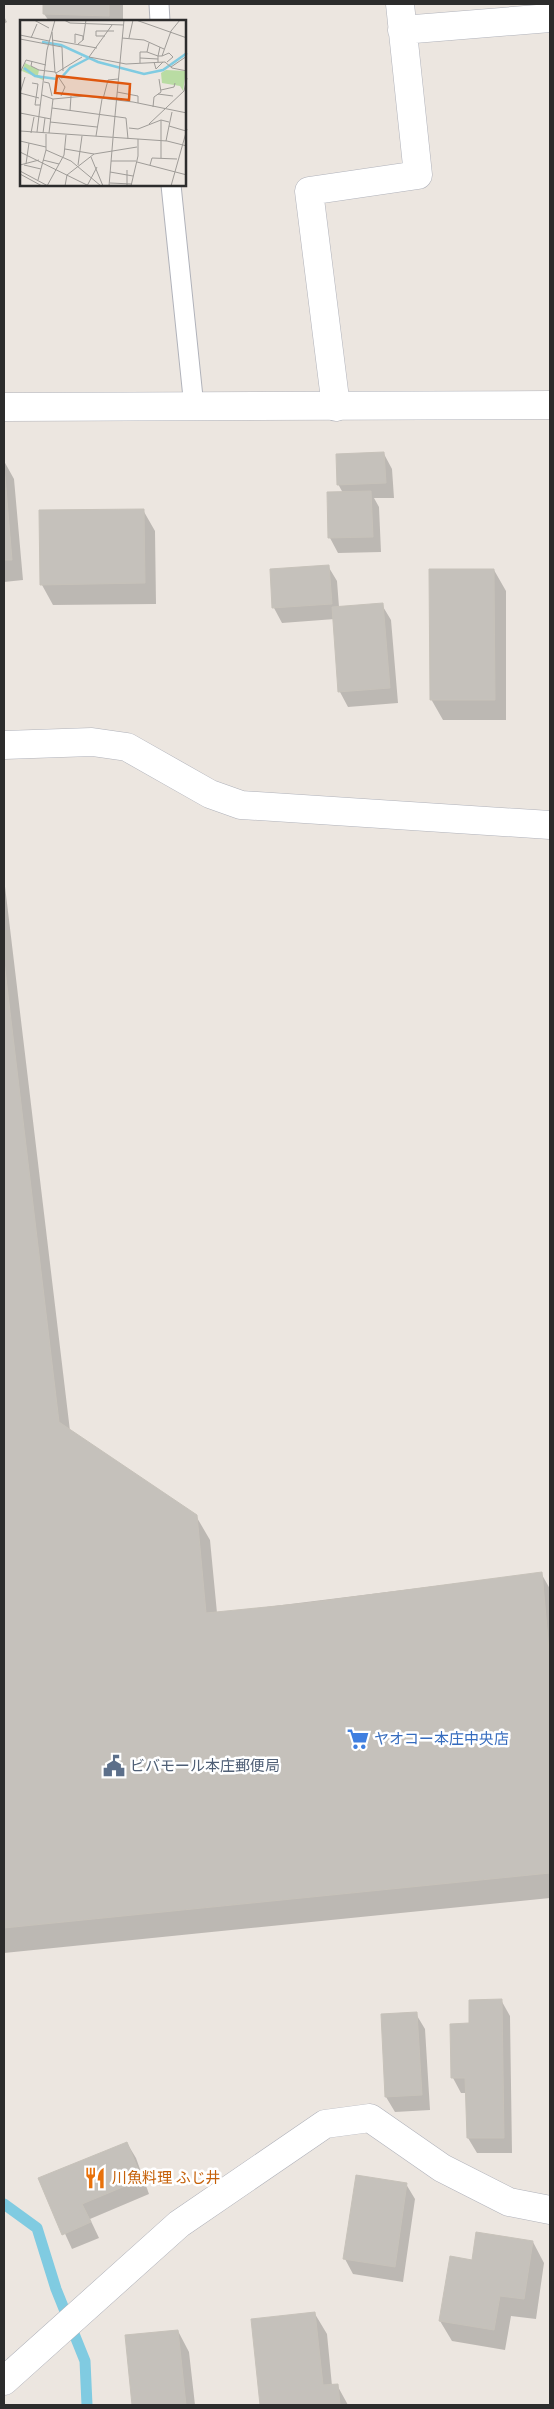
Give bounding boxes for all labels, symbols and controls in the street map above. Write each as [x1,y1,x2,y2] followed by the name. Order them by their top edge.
[20,20,186,186] inset map
[345,1726,371,1752] supermarket icon: ヤオコー本庄中央店
[374,1730,509,1748] place label: ヤオコー本庄中央店
[101,1753,127,1779] public building icon: ビバモール本庄郵便局
[130,1757,280,1775] place label: ビバモール本庄郵便局
[82,2165,108,2191] restaurant icon: 川魚料理 ふじ井
[112,2169,221,2187] place label: 川魚料理 ふじ井

